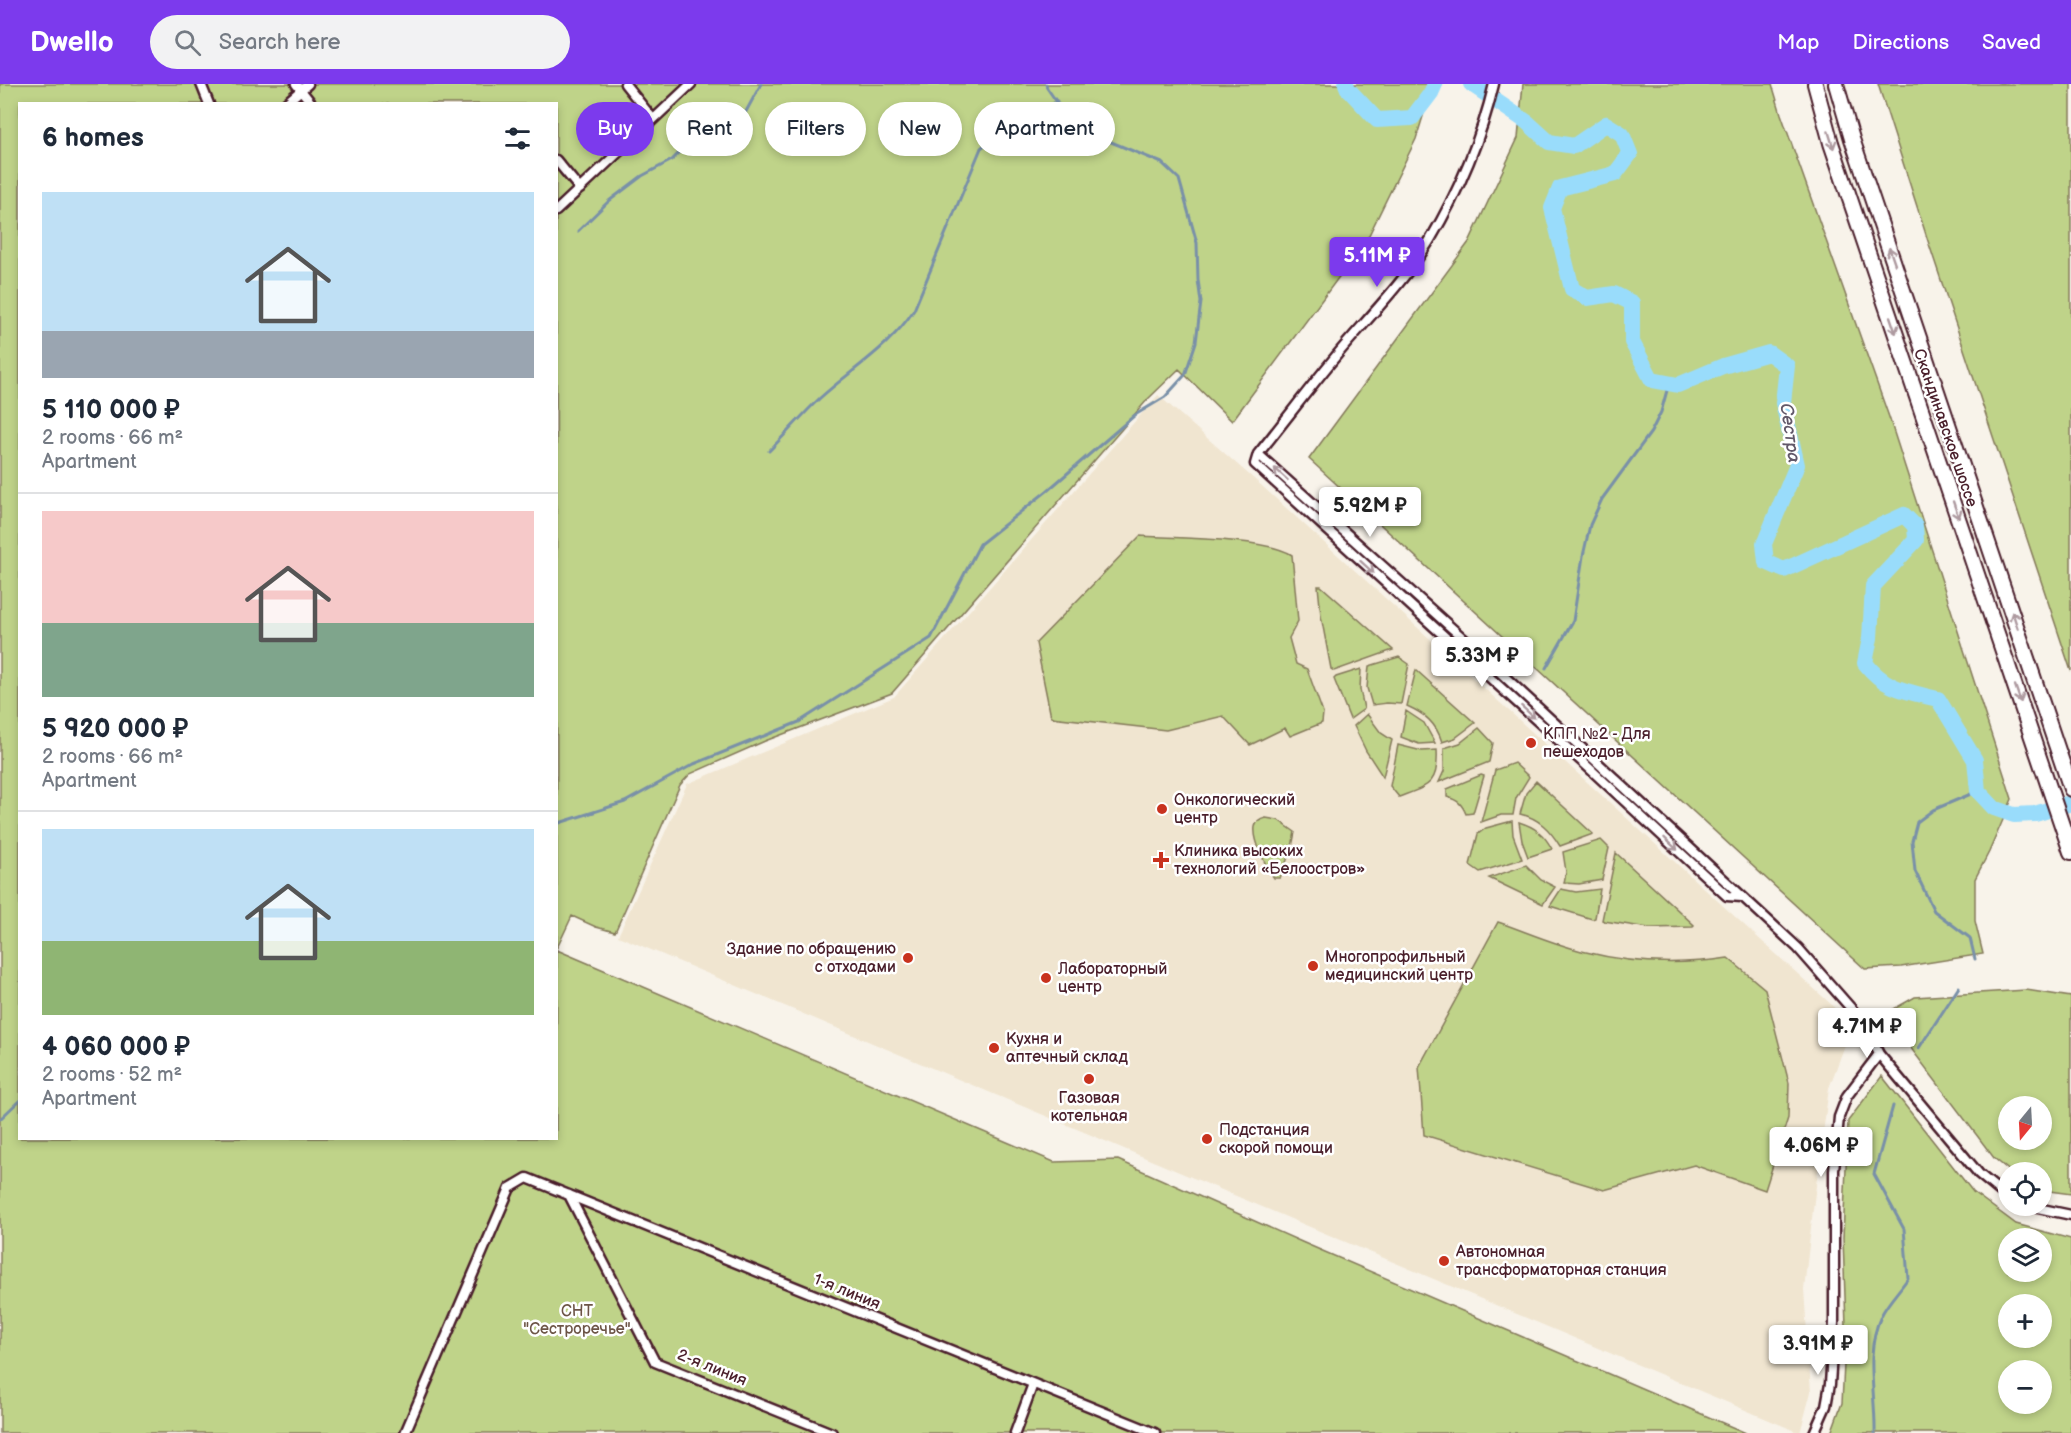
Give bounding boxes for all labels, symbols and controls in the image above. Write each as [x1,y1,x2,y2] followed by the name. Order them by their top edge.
[150,15,570,69] search box
[30,26,114,59] text: Dwello
[171,26,204,59] icon: search
[219,29,341,56] text: Search here
[1777,30,1820,55] text: Map
[1853,30,1949,55] text: Directions
[1982,30,2041,55] text: Saved
[576,102,654,156] chip: Buy
[666,102,753,156] chip: Rent
[765,102,866,156] chip: Filters
[878,102,962,156] chip: New
[974,102,1115,156] chip: Apartment
[501,122,534,155] icon: filters
[42,123,144,154] text: 6 homes
[1826,130,1837,149] one-way arrow
[234,231,342,339] icon: home
[1322,237,1432,288] pin: 5.11M ₽
[1343,244,1411,268] text: 5.11M ₽
[1886,247,1897,266] one-way arrow
[1888,315,1899,334] one-way arrow
[1909,346,1981,510] street label: Скандинавское шоссе
[42,395,180,426] text: 5 110 000 ₽
[1775,402,1805,464] water label: Сестра
[42,426,183,450] text: 2 rooms · 66 m²
[42,450,137,474] text: Apartment
[1274,468,1289,482] one-way arrow
[1315,487,1425,538] pin: 5.92M ₽
[1333,494,1407,518] text: 5.92M ₽
[1951,500,1962,519] one-way arrow
[234,550,342,658] icon: home
[1360,560,1375,574] one-way arrow
[2009,611,2020,630] one-way arrow
[1427,637,1537,688] pin: 5.33M ₽
[1445,644,1519,668] text: 5.33M ₽
[2013,684,2024,703] one-way arrow
[1520,705,1535,719] one-way arrow
[42,714,188,745] text: 5 920 000 ₽
[1543,725,1651,762] place label: КПП №2 - Для пешеходов
[1524,736,1538,750] marker: КПП №2 - Для пешеходов
[42,745,183,769] text: 2 rooms · 66 m²
[42,769,137,793] text: Apartment
[1174,791,1295,828] place label: Онкологический центр
[1155,802,1169,816] marker: Онкологический центр
[1663,837,1678,851] one-way arrow
[1174,842,1365,879] place label: Клиника высоких технологий «Белоостров»
[1152,851,1170,869] marker: Клиника высоких технологий «Белоостров»
[234,868,342,976] icon: home
[727,940,896,977] place label: Здание по обращению с отходами
[1325,948,1473,985] place label: Многопрофильный медицинский центр
[901,951,915,965] marker: Здание по обращению с отходами
[1306,959,1320,973] marker: Многопрофильный медицинский центр
[1057,960,1167,997] place label: Лабораторный центр
[1039,971,1053,985] marker: Лабораторный центр
[1812,1008,1922,1059] pin: 4.71M ₽
[1832,1015,1902,1039] text: 4.71M ₽
[1006,1030,1128,1067] place label: Кухня и аптечный склад
[42,1032,190,1063] text: 4 060 000 ₽
[987,1041,1001,1055] marker: Кухня и аптечный склад
[42,1063,182,1087] text: 2 rooms · 52 m²
[1082,1072,1096,1086] marker: Газовая котельная
[42,1087,137,1111] text: Apartment
[1050,1089,1128,1126] place label: Газовая котельная
[1998,1096,2052,1150] north arrow
[1998,1096,2052,1414] map controls
[1219,1121,1333,1158] place label: Подстанция скорой помощи
[1766,1127,1876,1178] pin: 4.06M ₽
[1200,1132,1214,1146] marker: Подстанция скорой помощи
[1783,1134,1859,1158] text: 4.06M ₽
[1998,1162,2052,1216] button: locate
[1998,1228,2052,1282] button: layers
[1455,1243,1667,1280] place label: Автономная трансформаторная станция
[1437,1254,1451,1268] marker: Автономная трансформаторная станция
[811,1270,883,1314] street label: 1-я линия
[1998,1294,2052,1348] button: +
[523,1302,631,1339] park label: СНТ "Сестроречье"
[1763,1325,1873,1376] pin: 3.91M ₽
[1783,1332,1853,1356] text: 3.91M ₽
[674,1345,750,1391] street label: 2-я линия
[1998,1360,2052,1414] button: −

